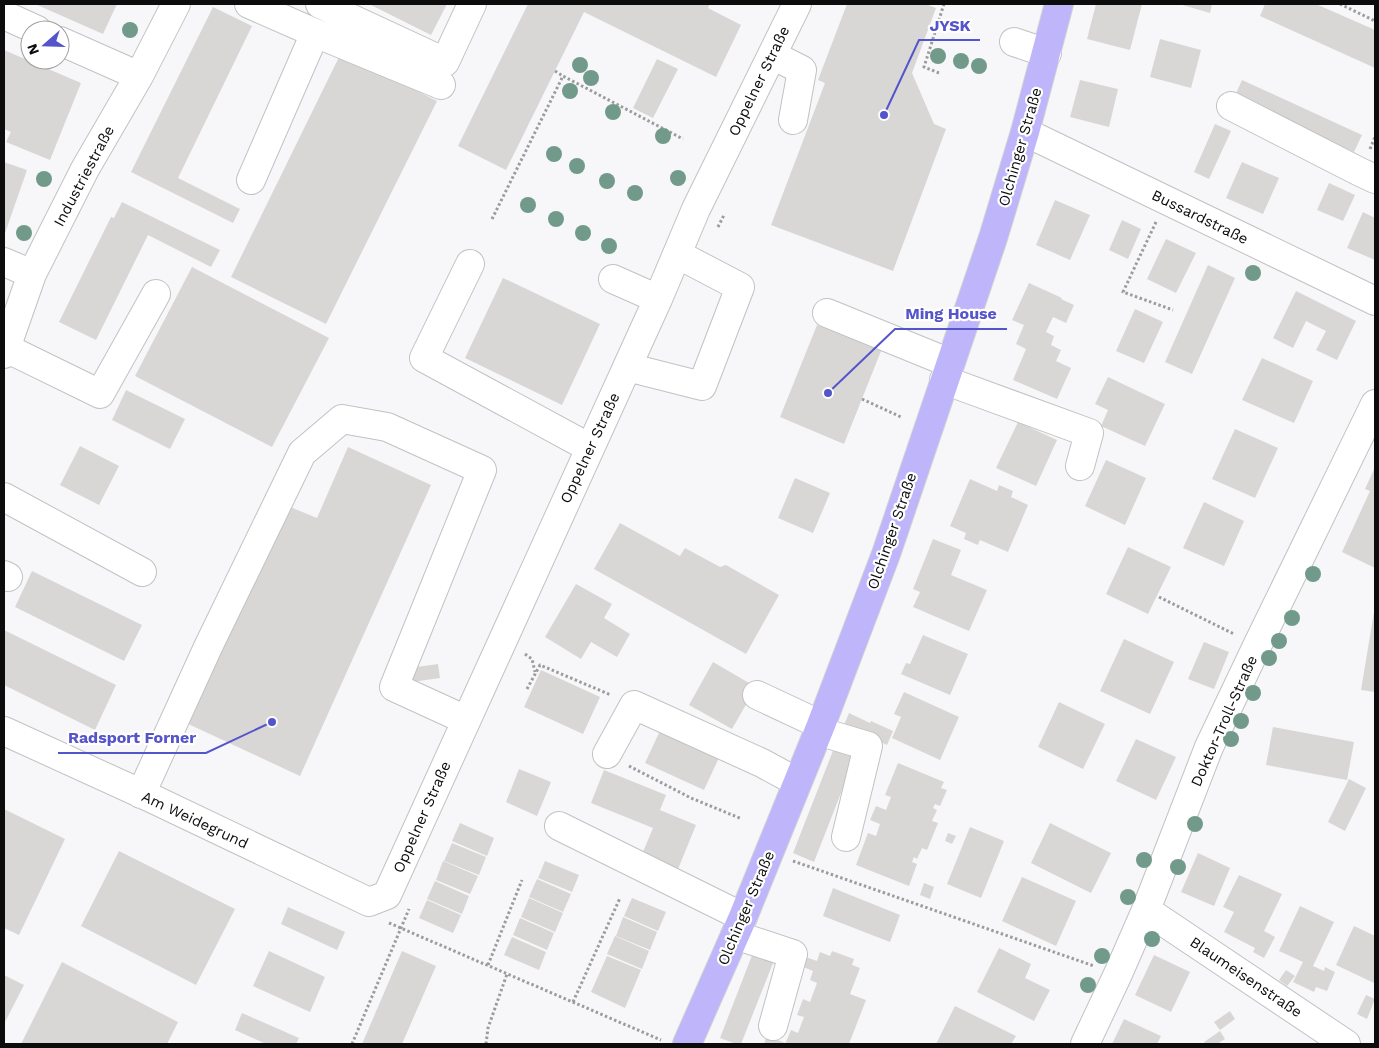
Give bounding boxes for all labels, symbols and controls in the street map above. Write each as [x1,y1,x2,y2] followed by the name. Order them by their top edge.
[919,9,980,40] callout: JYSK
[929,16,971,35] text: JYSK
[20,20,70,70] north arrow
[725,23,793,139] street label: Oppelner Straße
[23,42,42,57] text: N
[994,86,1046,208] street label: Olchinger Straße
[50,122,118,230] street label: Industriestraße
[1149,186,1251,248] street label: Bussardstraße
[895,298,1007,329] callout: Ming House
[905,304,997,323] text: Ming House
[556,390,624,506] street label: Oppelner Straße
[864,470,920,592] street label: Olchinger Straße
[1187,653,1261,789] street label: Doktor-Troll-Straße
[58,722,206,753] callout: Radsport Forner
[68,728,196,747] text: Radsport Forner
[389,758,455,876] street label: Oppelner Straße
[139,787,251,853] street label: Am Weidegrund
[714,848,778,968] street label: Olchinger Straße
[1186,933,1306,1021] street label: Blaumeisenstraße

